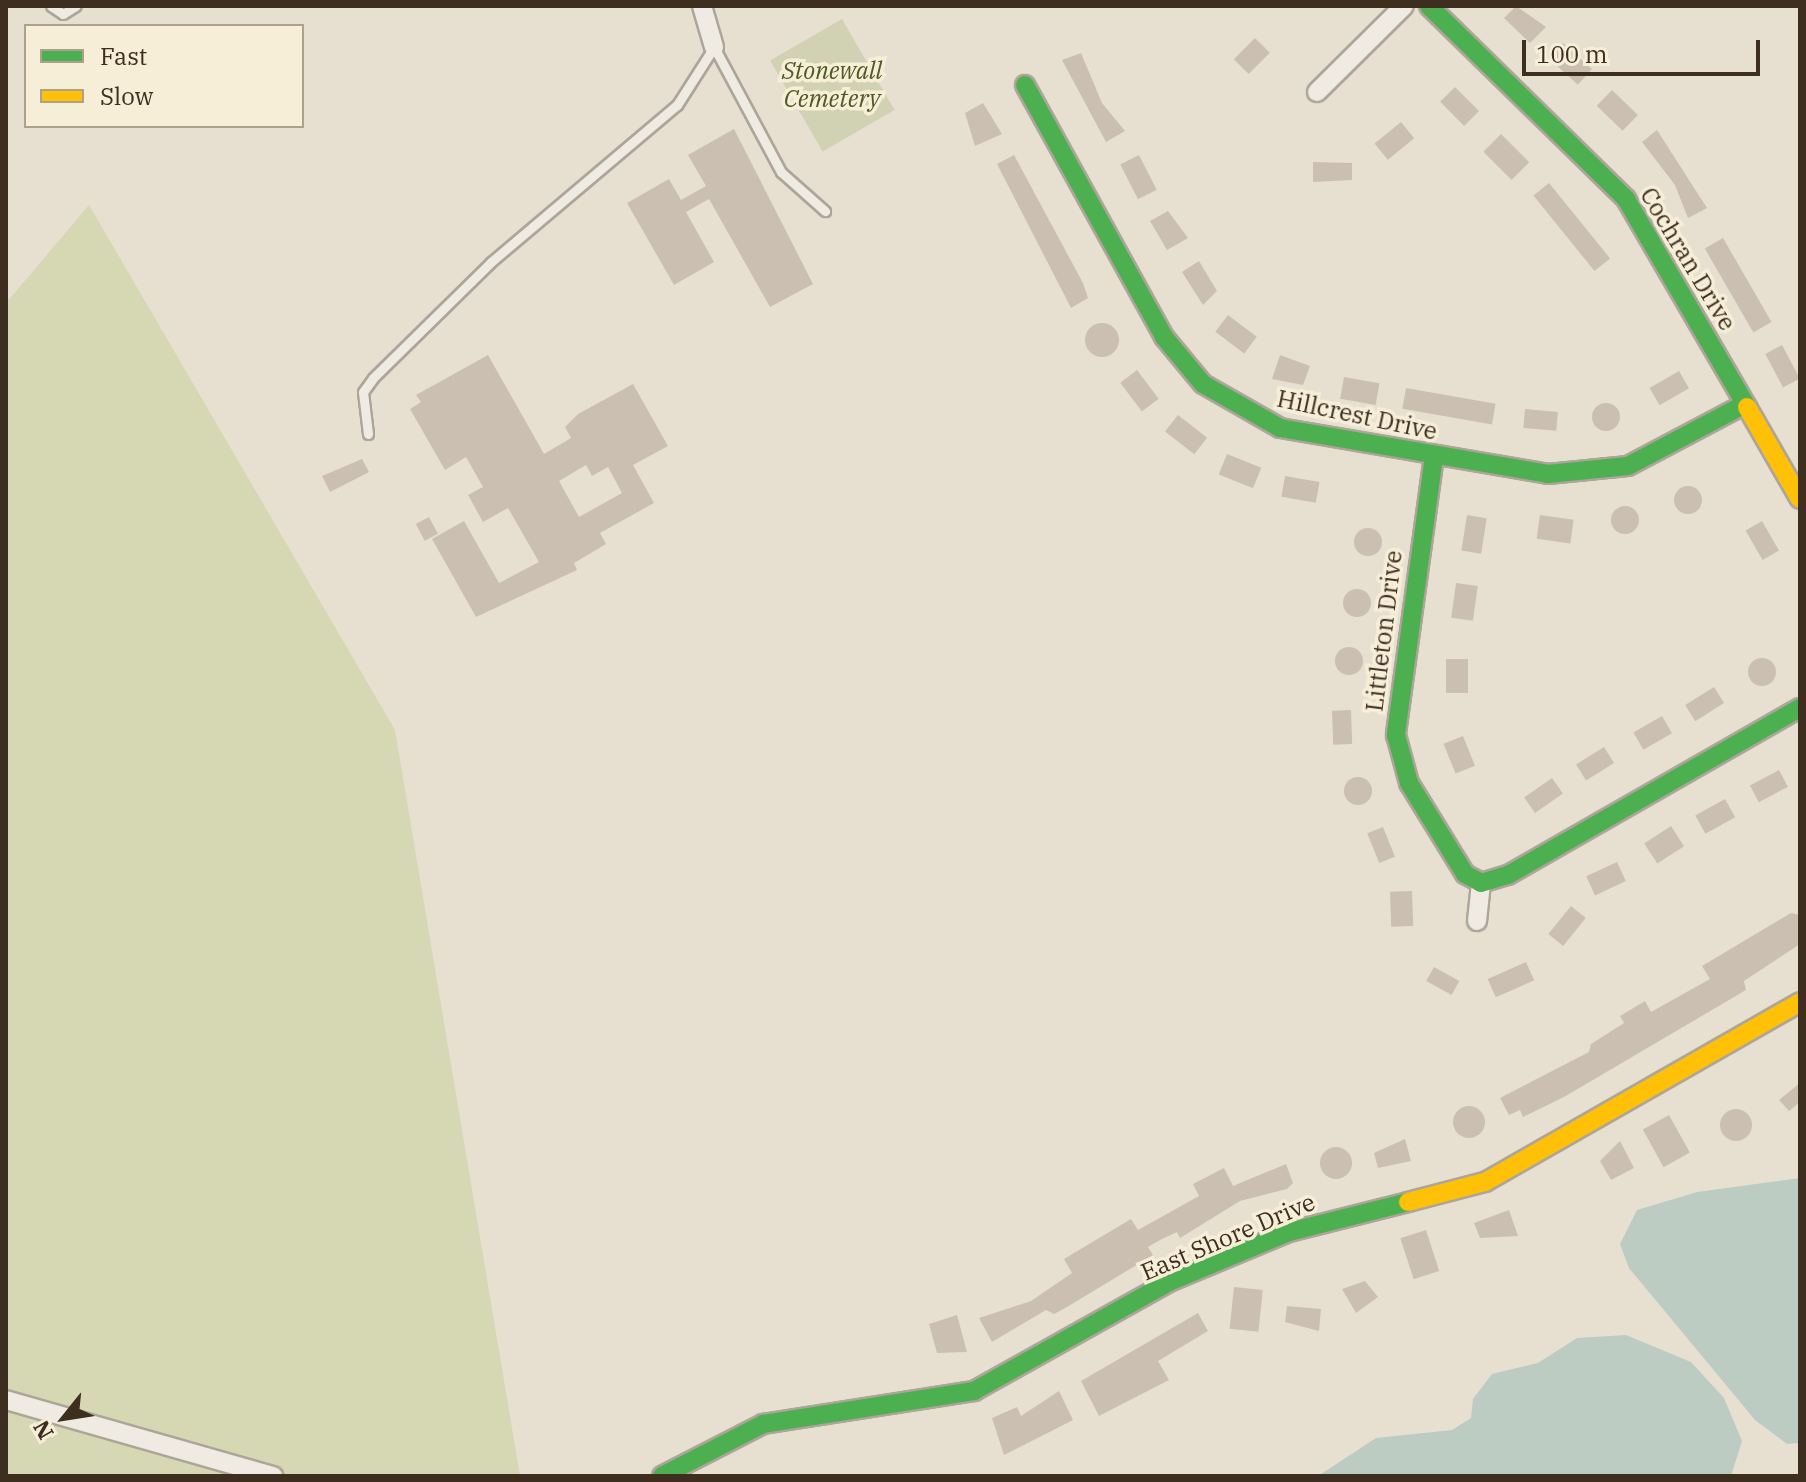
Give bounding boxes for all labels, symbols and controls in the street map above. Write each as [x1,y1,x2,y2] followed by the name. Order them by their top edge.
[24,24,304,128] legend
[1526,24,1764,74] scale bar
[1536,38,1608,70] text: 100 m
[100,40,147,72] text: Fast
[782,57,882,113] park label: Stonewall Cemetery
[100,80,153,112] text: Slow
[1634,182,1742,336] street label: Cochran Drive
[1274,384,1440,446] street label: Hillcrest Drive
[1360,549,1408,713] street label: Littleton Drive
[1137,1187,1319,1287] street label: East Shore Drive
[24,1378,104,1458] north arrow
[26,1415,60,1445] text: N

